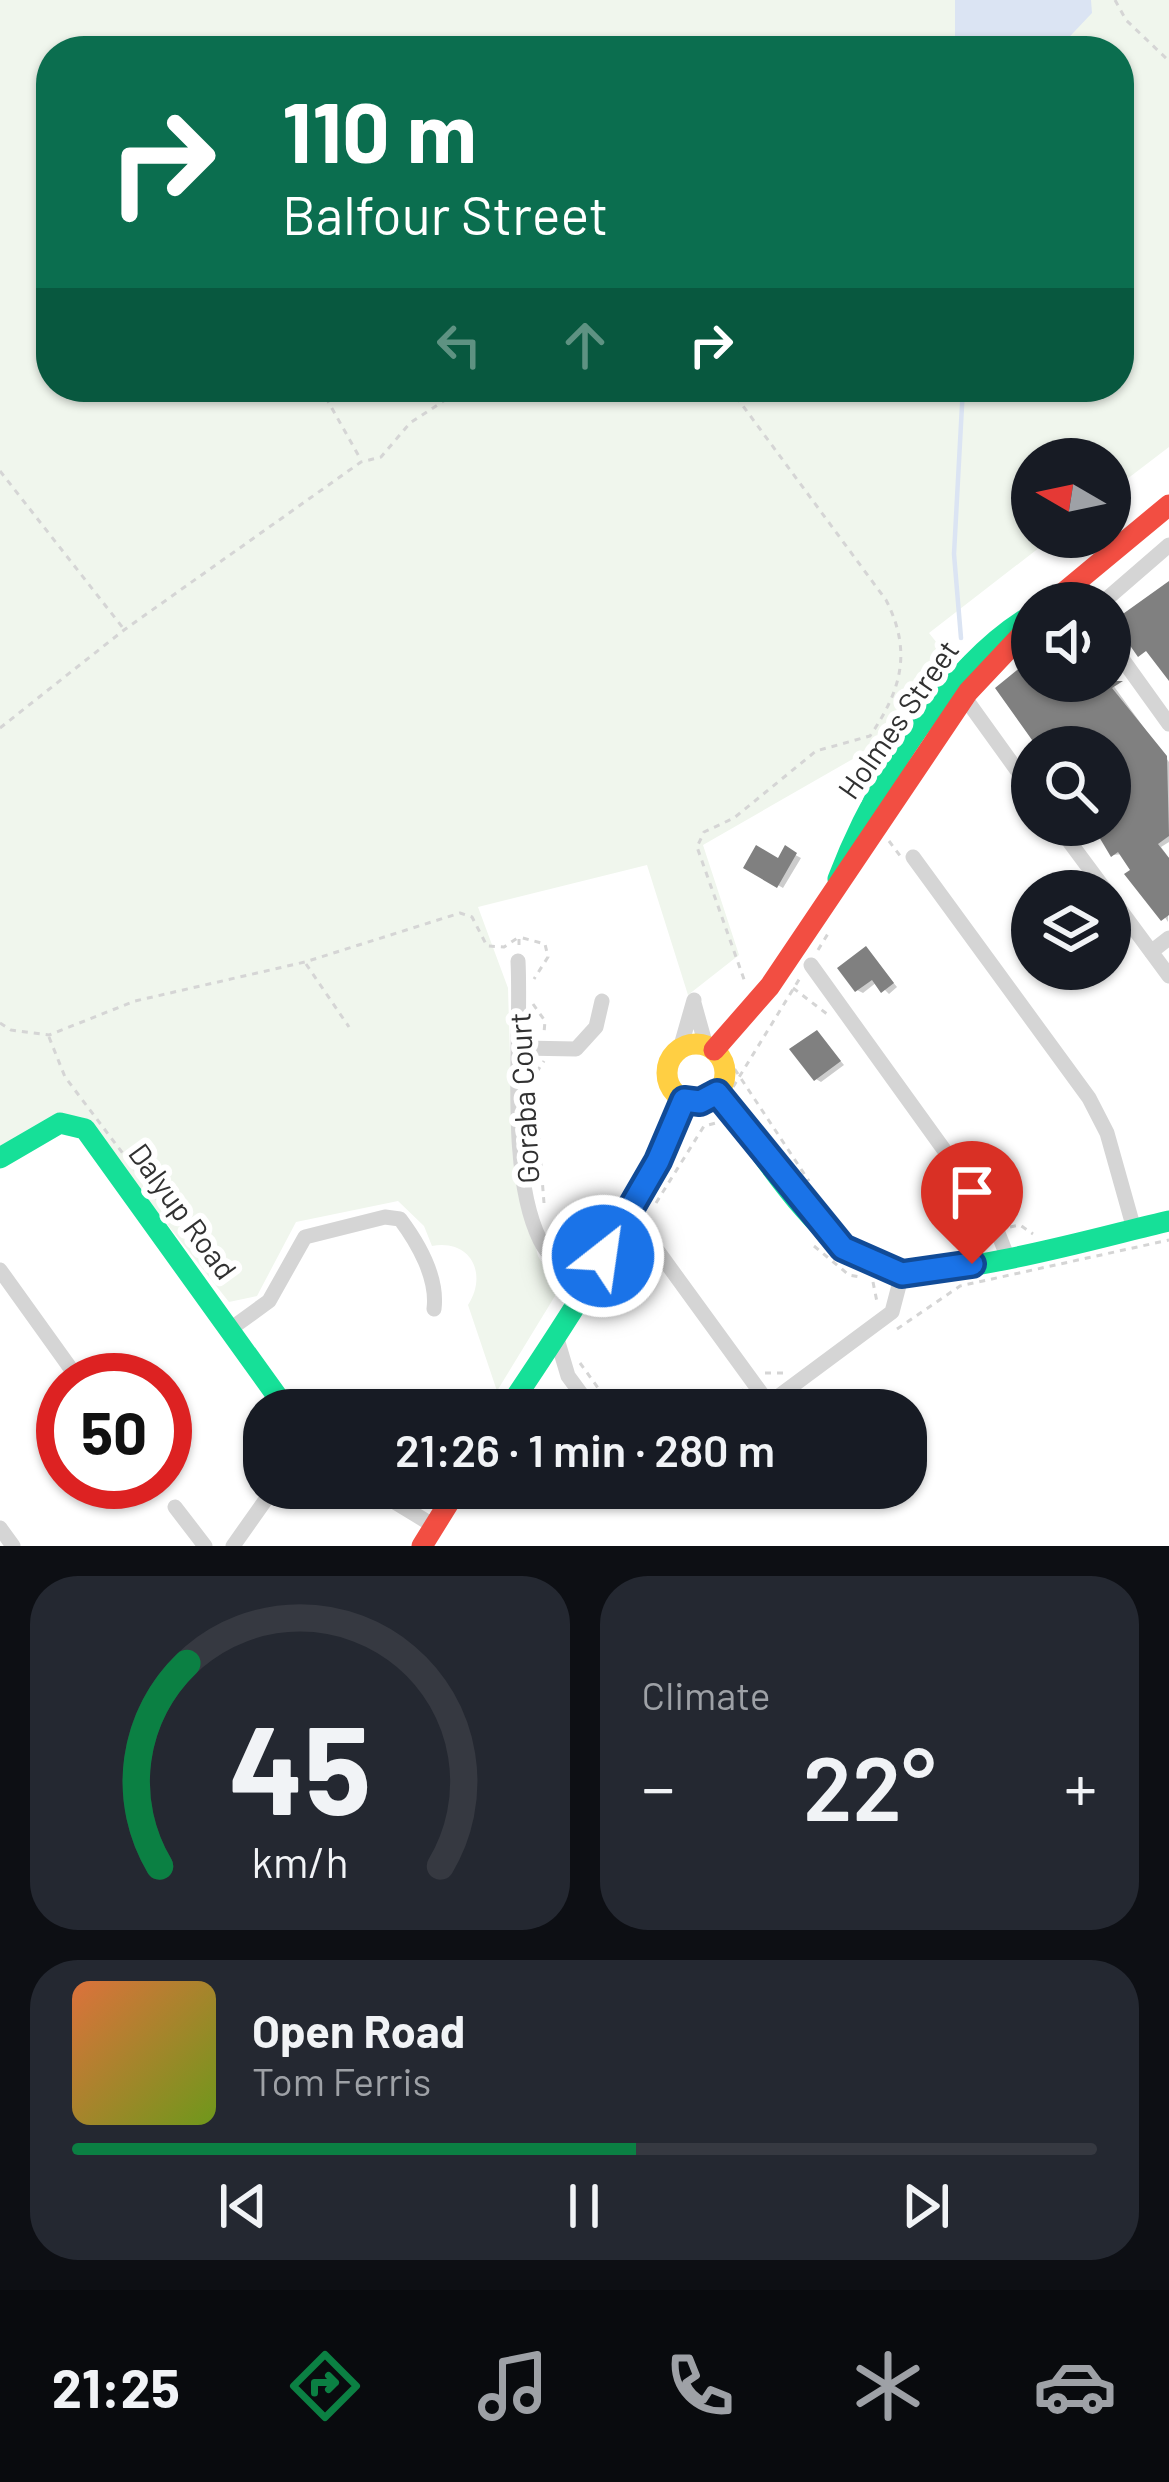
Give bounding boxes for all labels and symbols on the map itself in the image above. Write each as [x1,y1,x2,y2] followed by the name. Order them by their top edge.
[1011,438,1131,558] north arrow
[829,633,965,805] street label: Holmes Street
[501,1012,545,1185] street label: Goraba Court
[122,1136,245,1286] street label: Dalyup Road
[921,1141,1023,1264] pin
[540,1193,666,1319] position arrow
[36,1353,192,1509] speed limit sign: 50

